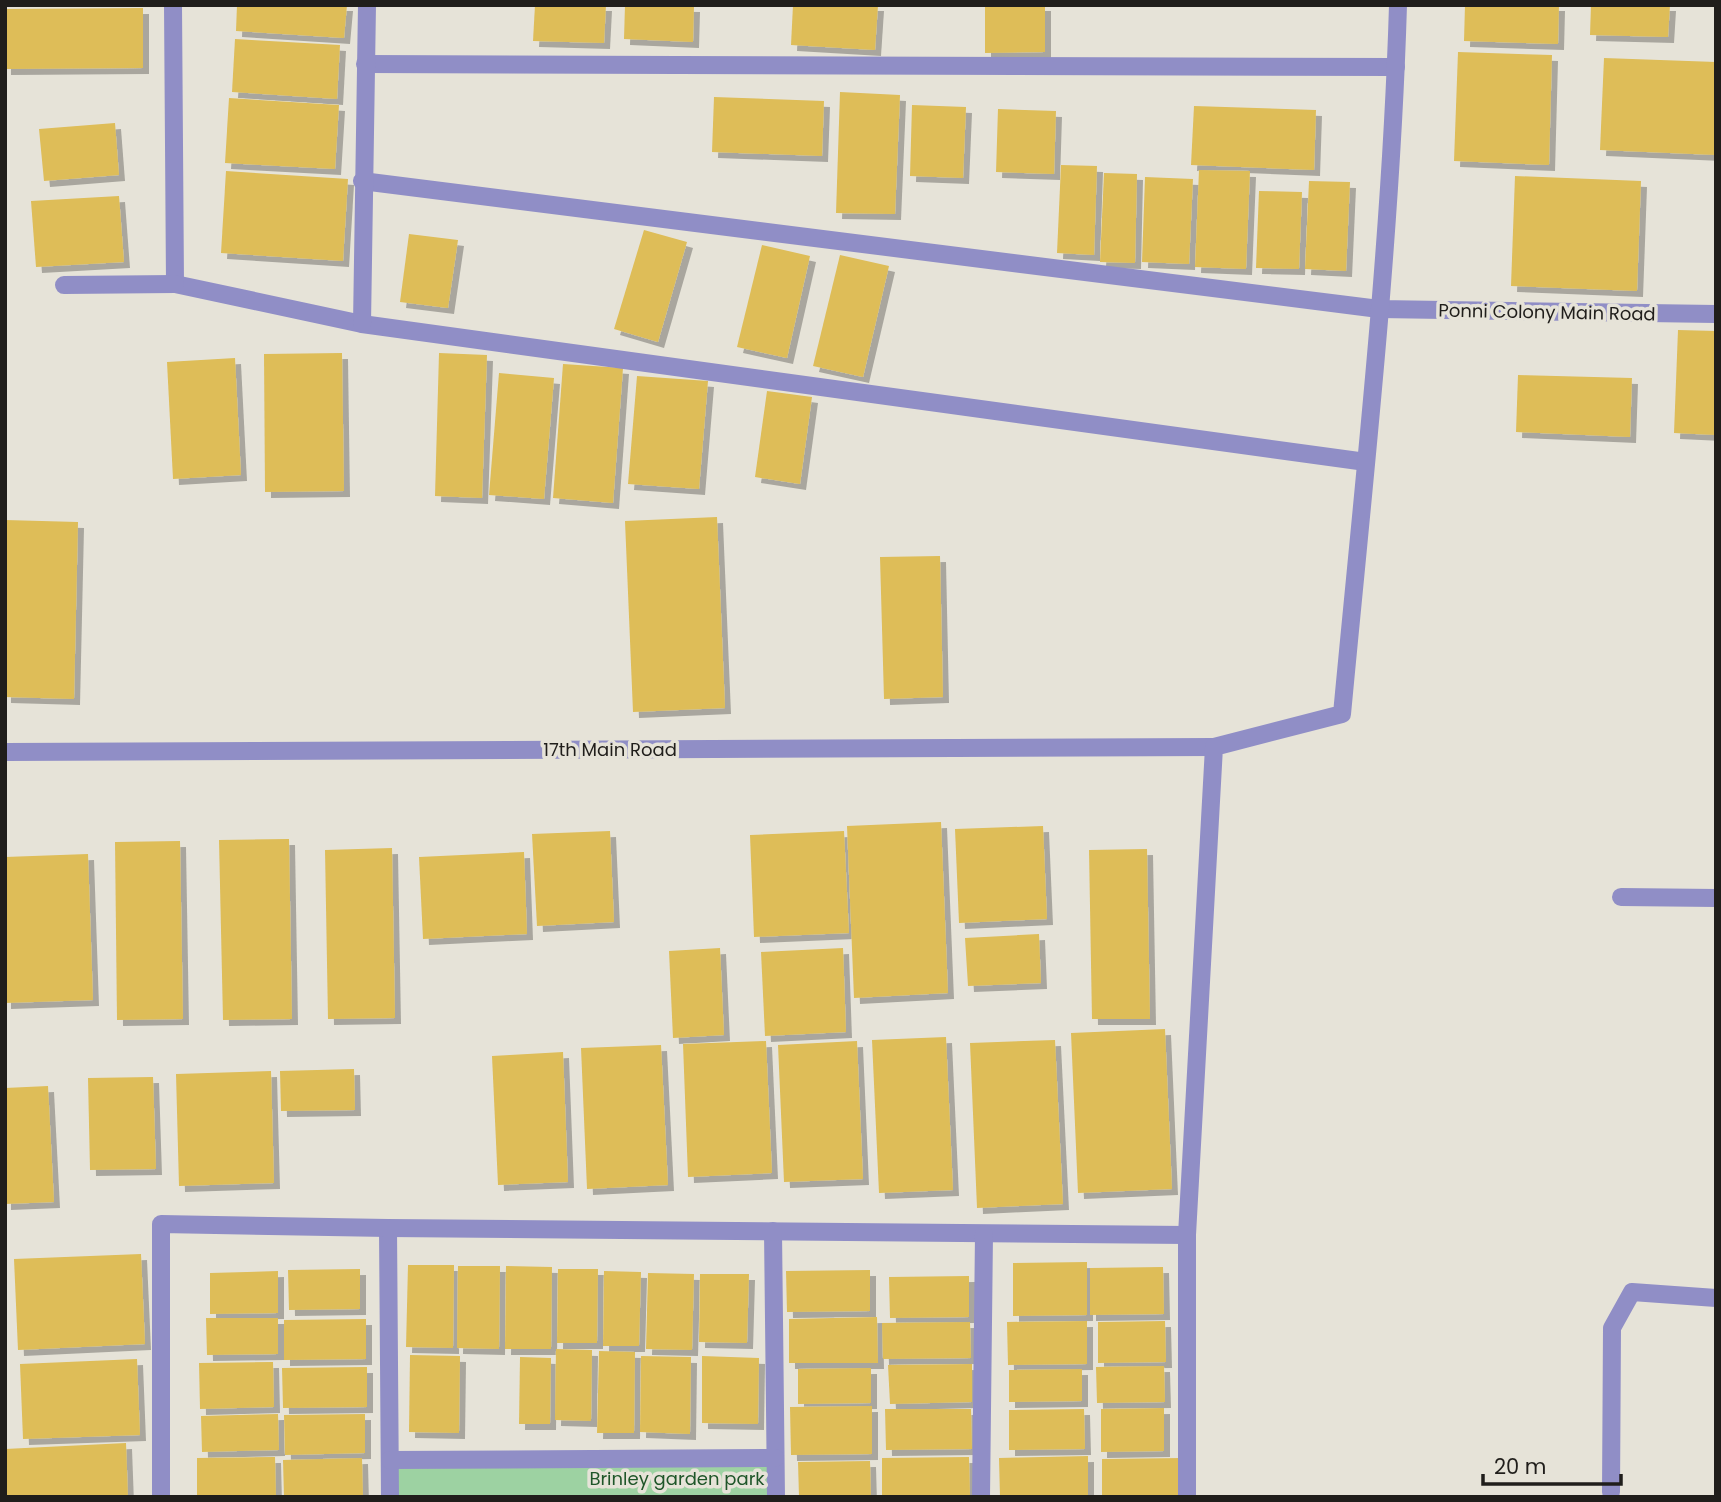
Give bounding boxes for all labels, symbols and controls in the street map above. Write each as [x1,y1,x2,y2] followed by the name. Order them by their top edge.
[1438,298,1656,326] street label: Ponni Colony Main Road
[543,737,677,762] street label: 17th Main Road
[1483,1442,1621,1486] scale bar
[1494,1452,1547,1481] text: 20 m
[589,1466,765,1491] park label: Brinley garden park

